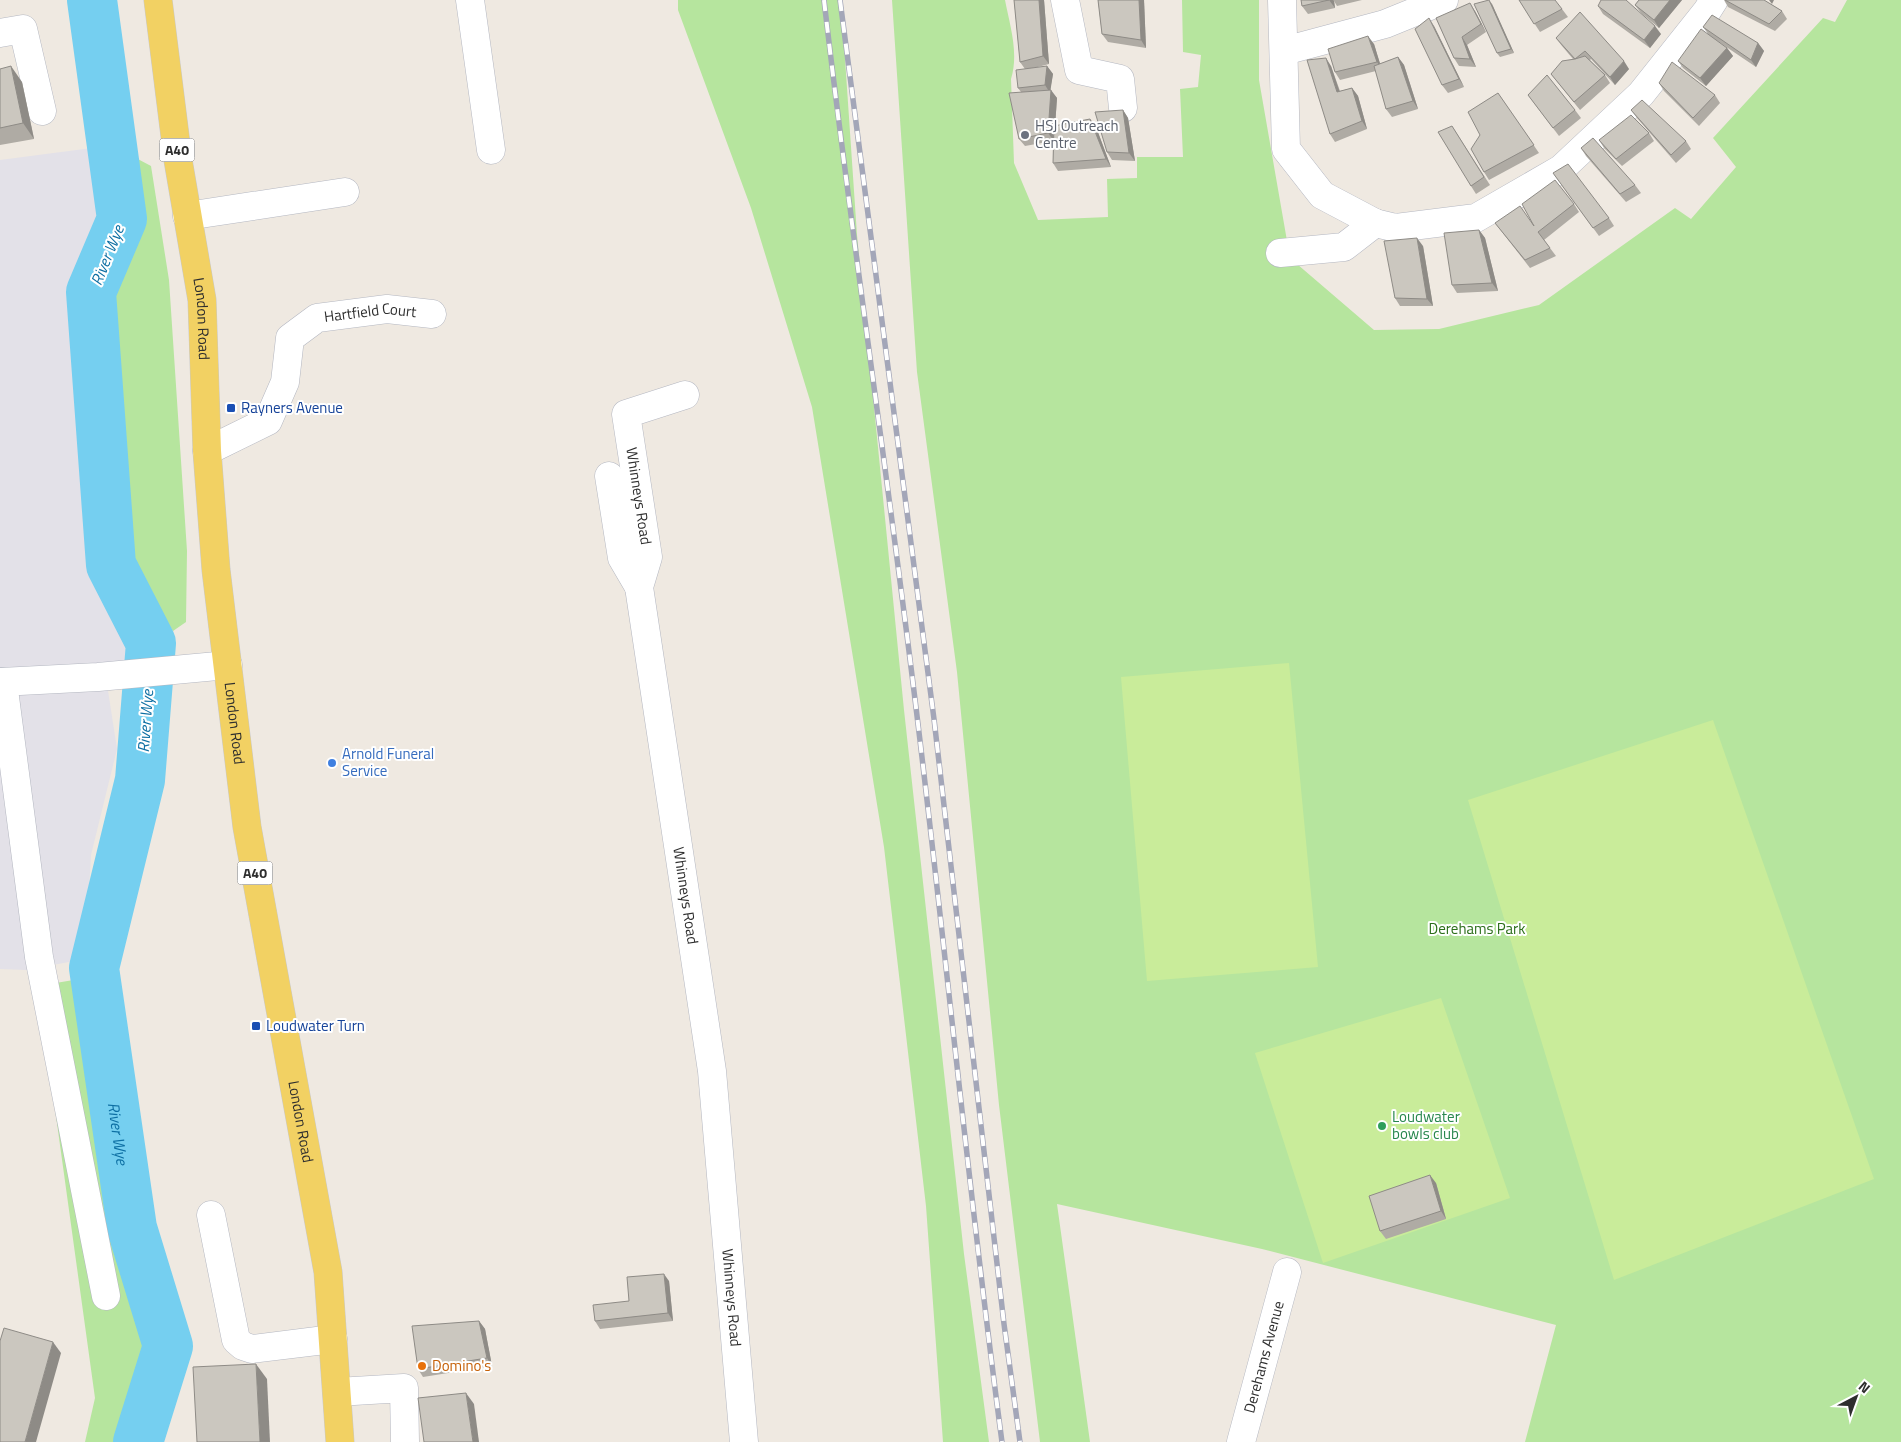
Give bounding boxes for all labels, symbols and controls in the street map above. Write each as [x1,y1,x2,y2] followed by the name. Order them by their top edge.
[1035,114,1119,154] place label: HSJ Outreach Centre
[1019,129,1031,141] marker: HSJ Outreach Centre
[160,138,194,162] road number: A40
[84,220,131,289] water label: River Wye
[187,276,216,360] street label: London Road
[322,297,418,328] street label: Hartfield Court
[241,396,343,419] place label: Rayners Avenue
[225,402,237,414] marker: Rayners Avenue
[620,446,658,546] street label: Whinneys Road
[219,681,251,766] street label: London Road
[131,687,159,753] water label: River Wye
[342,742,434,782] place label: Arnold Funeral Service
[326,757,338,769] marker: Arnold Funeral Service
[667,845,705,946] street label: Whinneys Road
[238,861,272,884] road number: A40
[1429,917,1525,940] park label: Derehams Park
[266,1014,365,1037] place label: Loudwater Turn
[250,1020,262,1032] marker: Loudwater Turn
[282,1079,320,1164] street label: London Road
[102,1101,135,1168] water label: River Wye
[1392,1105,1460,1145] place label: Loudwater bowls club
[1376,1120,1388,1132] marker: Loudwater bowls club
[716,1248,748,1348] street label: Whinneys Road
[1237,1298,1290,1416] street label: Derehams Avenue
[432,1354,491,1377] place label: Domino's
[416,1360,428,1372] marker: Domino's
[1831,1372,1881,1422] north arrow
[1854,1376,1875,1398] text: N

